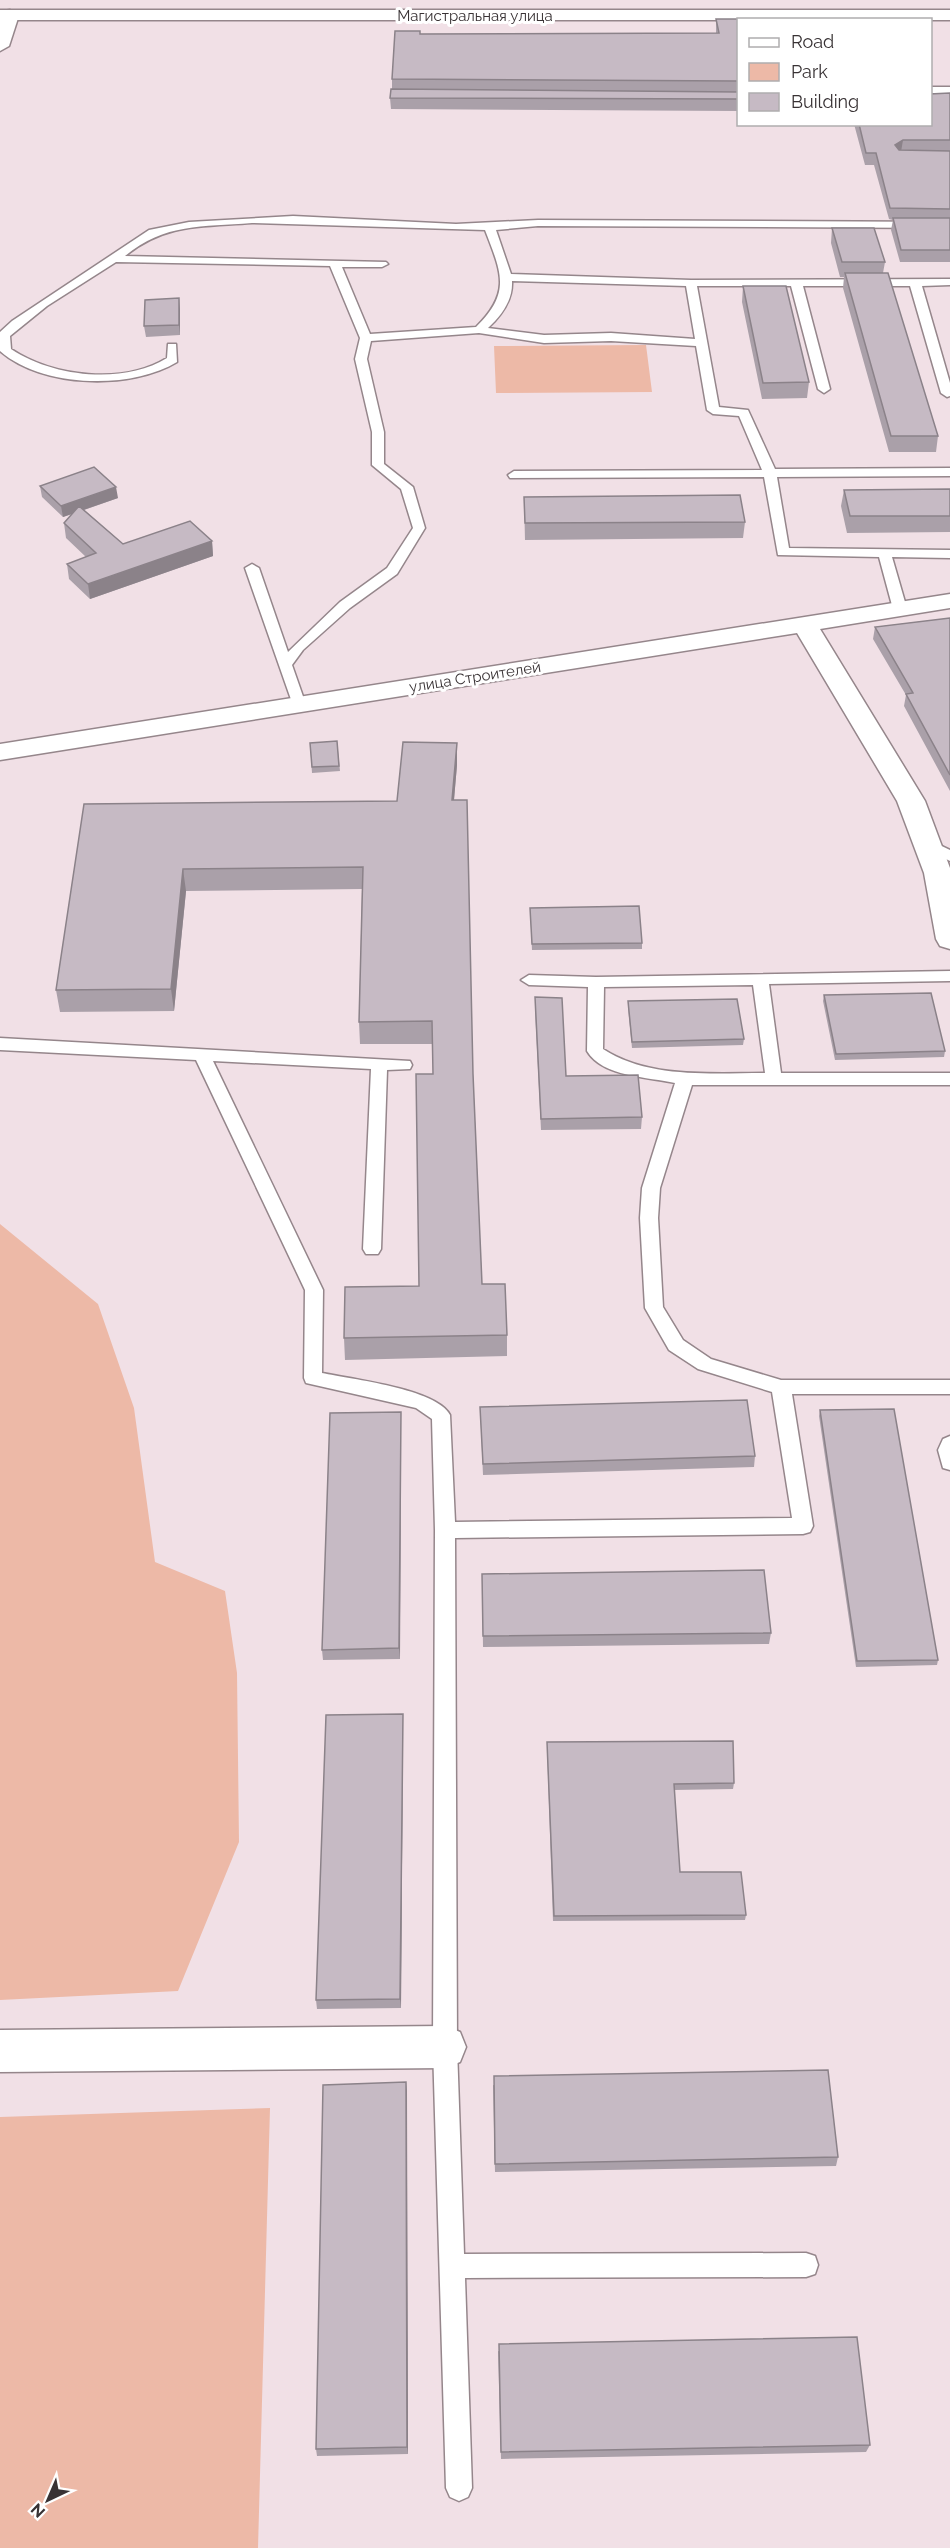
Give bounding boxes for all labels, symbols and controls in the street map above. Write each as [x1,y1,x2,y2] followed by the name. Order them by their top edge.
[397,7,553,25] street label: Магистральная улица
[737,18,932,126] legend
[791,31,834,52] text: Road
[791,61,828,82] text: Park
[791,91,859,112] text: Building
[408,658,542,696] street label: улица Строителей
[18,2470,78,2530] north arrow
[27,2499,49,2522] text: N

